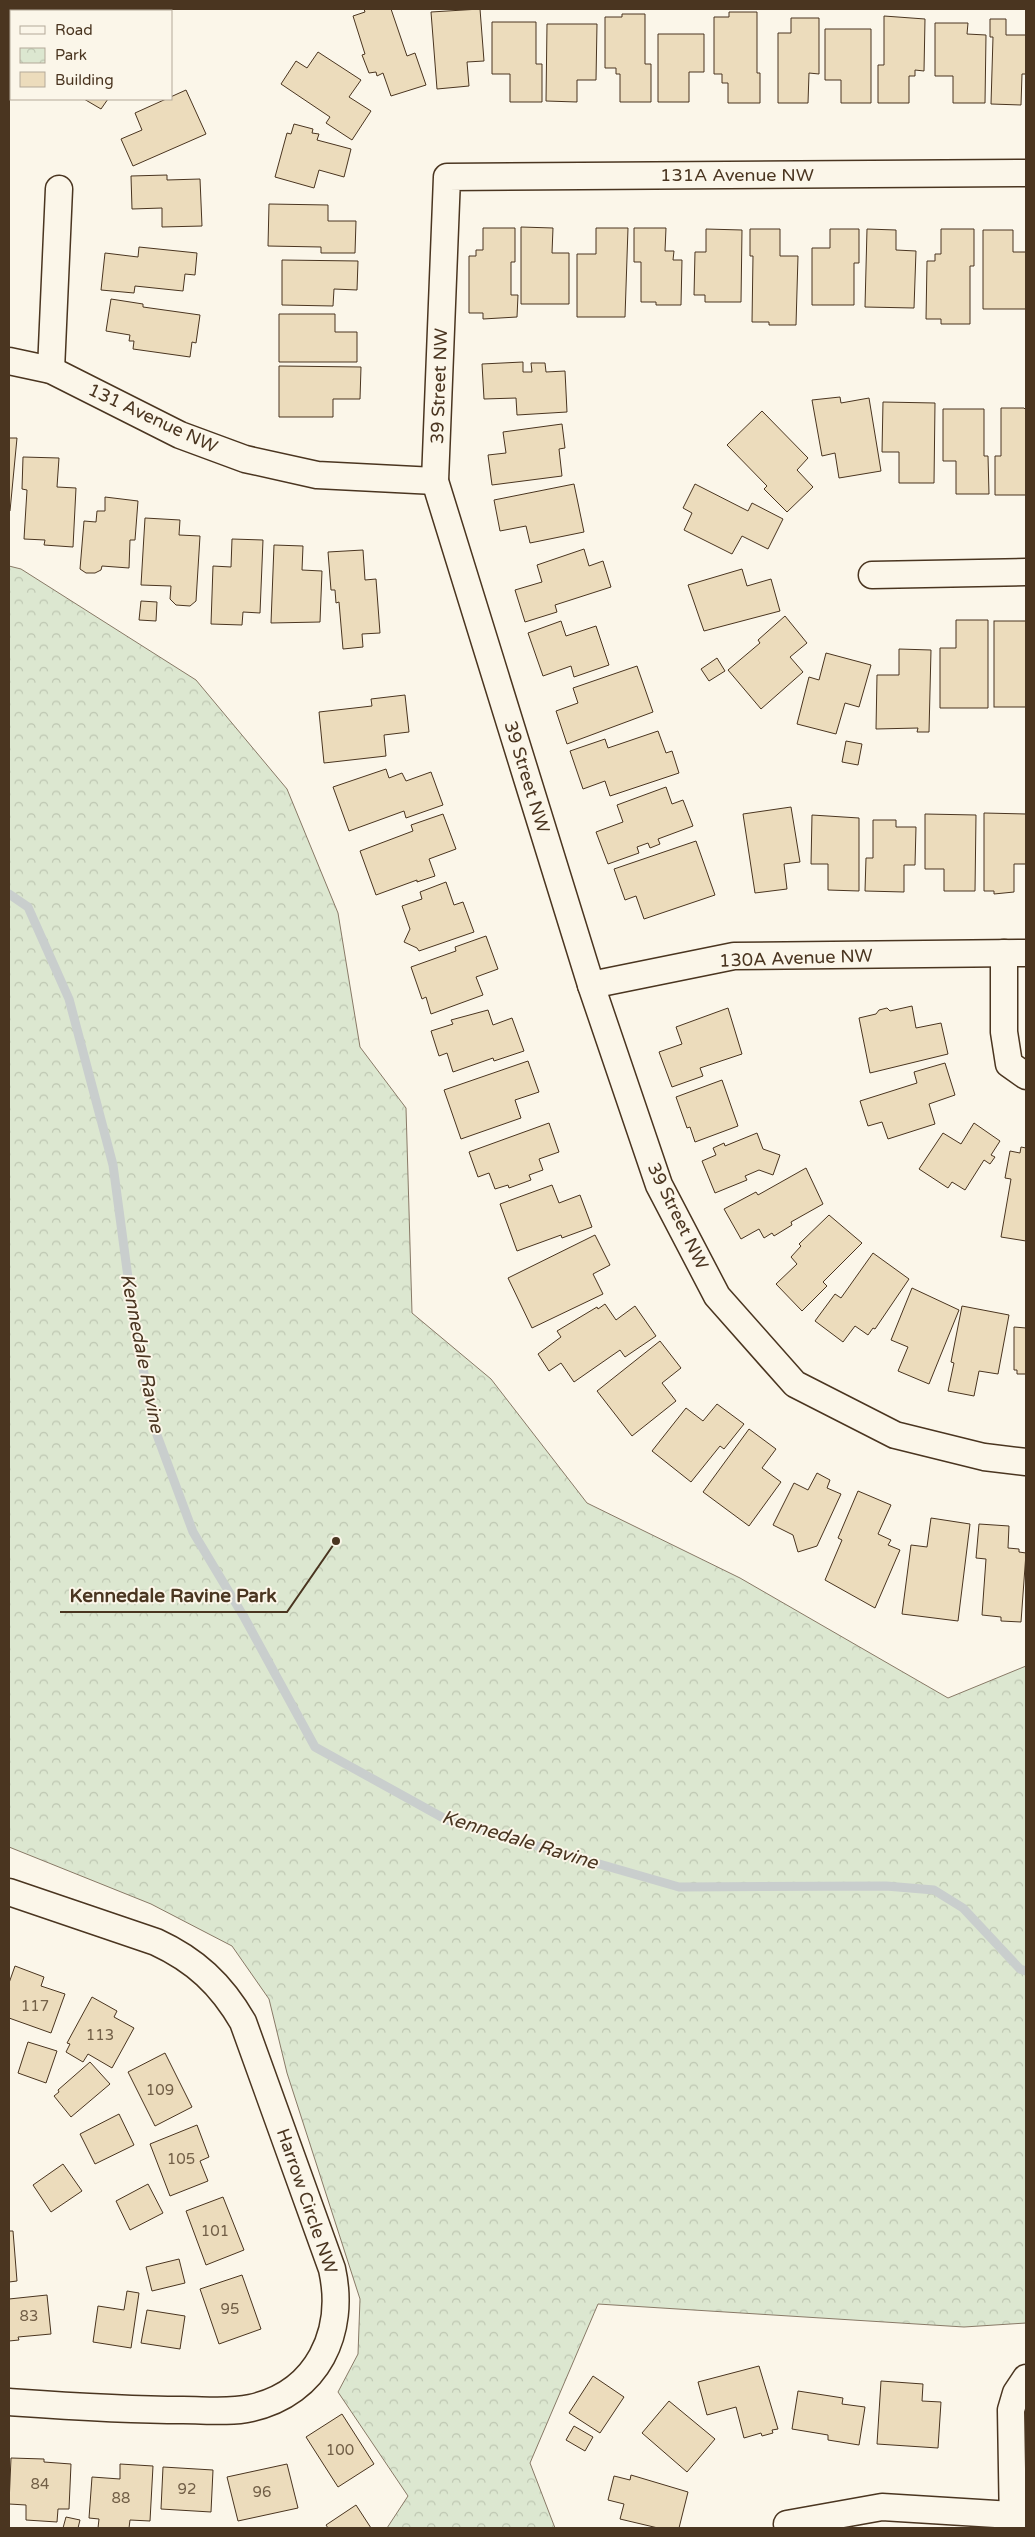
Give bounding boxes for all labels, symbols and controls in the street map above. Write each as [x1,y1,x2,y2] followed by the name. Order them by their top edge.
[10,10,172,100] legend
[55,21,93,39] text: Road
[55,46,87,64] text: Park
[55,71,114,89] text: Building
[660,164,814,186] street label: 131A Avenue NW
[426,328,452,444] street label: 39 Street NW
[85,378,221,458] street label: 131 Avenue NW
[500,718,554,836] street label: 39 Street NW
[719,944,873,972] street label: 130A Avenue NW
[643,1159,713,1273] street label: 39 Street NW
[116,1272,168,1436] water label: Kennedale Ravine
[60,1578,287,1612] callout: Kennedale Ravine Park
[69,1585,277,1607] text: Kennedale Ravine Park
[439,1806,601,1874] water label: Kennedale Ravine
[21,1997,49,2015] house number: 117
[86,2026,114,2044] house number: 113
[146,2081,174,2099] house number: 109
[272,2125,342,2277] street label: Harrow Circle NW
[167,2150,195,2168] house number: 105
[201,2222,229,2240] house number: 101
[221,2300,239,2318] house number: 95
[20,2307,38,2325] house number: 83
[326,2441,354,2459] house number: 100
[31,2475,49,2493] house number: 84
[178,2480,196,2498] house number: 92
[253,2483,271,2501] house number: 96
[112,2489,130,2507] house number: 88

